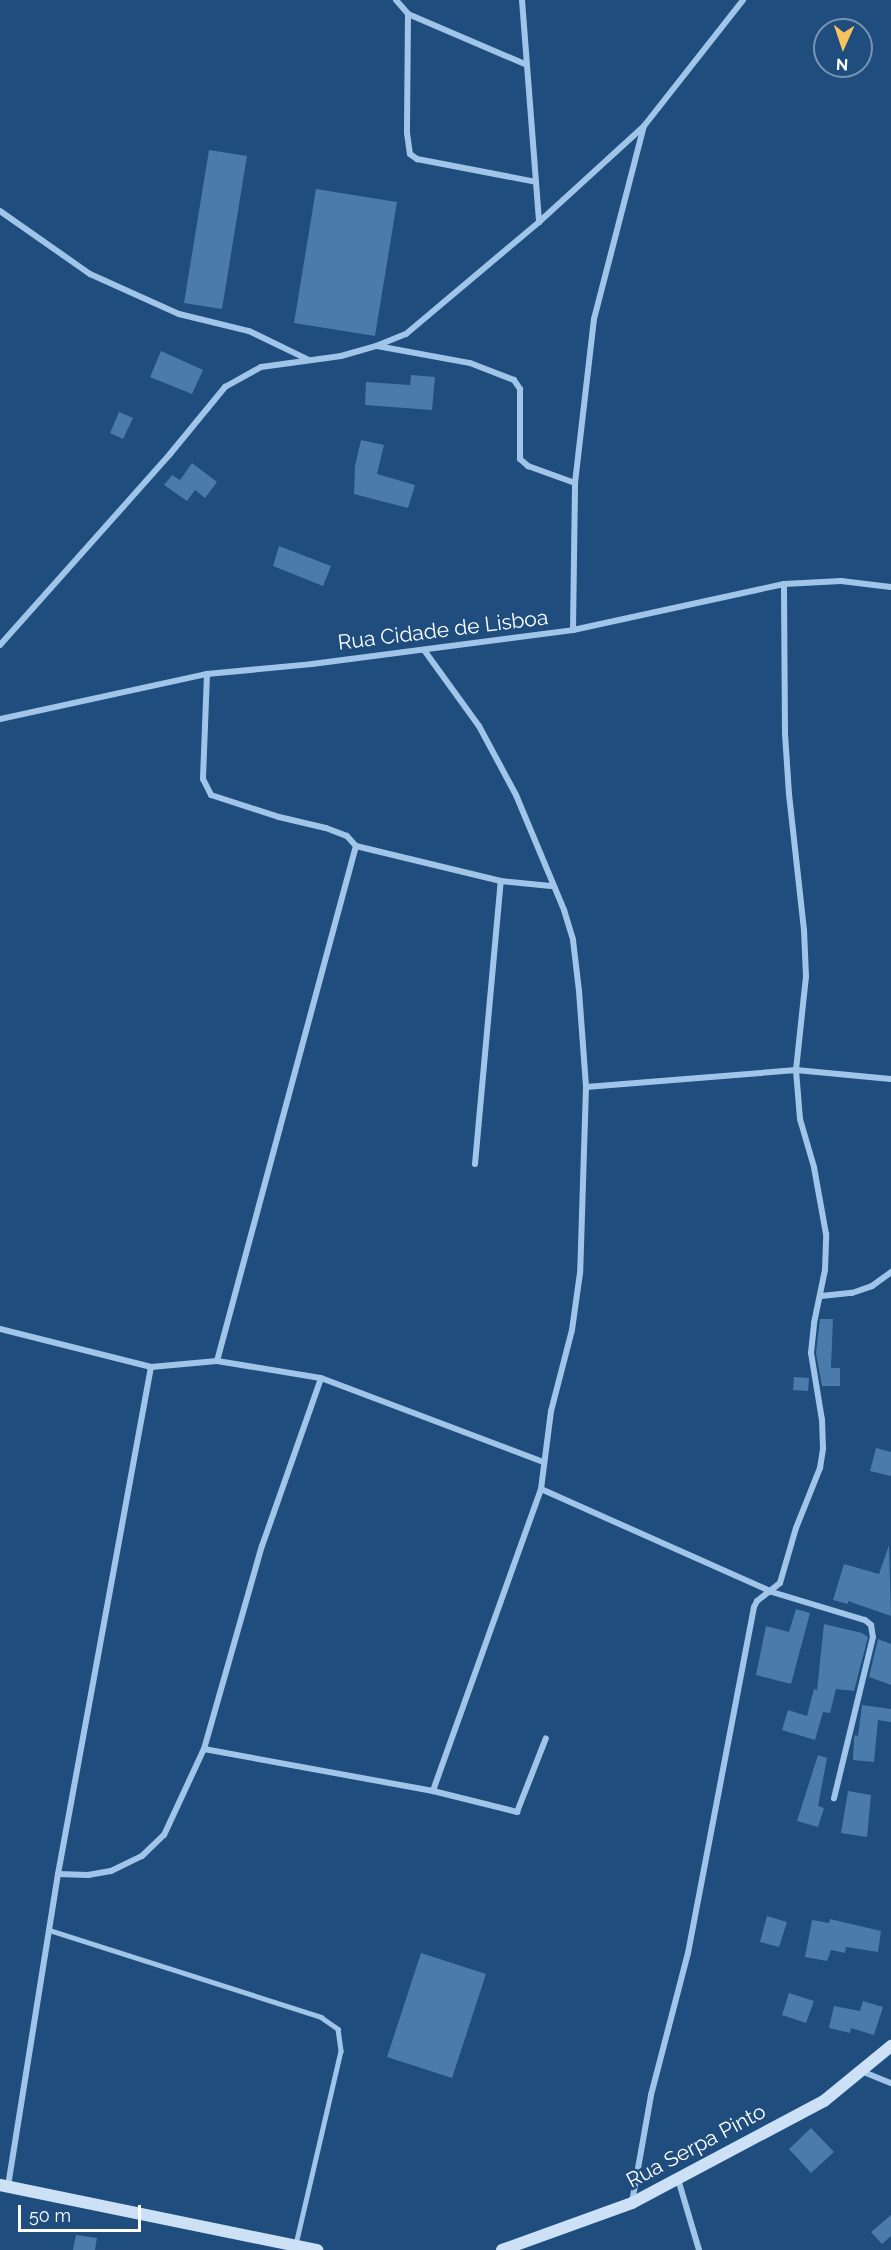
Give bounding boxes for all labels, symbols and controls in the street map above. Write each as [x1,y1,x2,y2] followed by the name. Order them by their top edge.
[813,18,873,78] north arrow
[836,55,849,74] text: N
[336,605,550,655] street label: Rua Cidade de Lisboa
[622,2099,770,2193] street label: Rua Serpa Pinto
[21,2193,144,2231] scale bar
[29,2205,71,2226] text: 50 m

